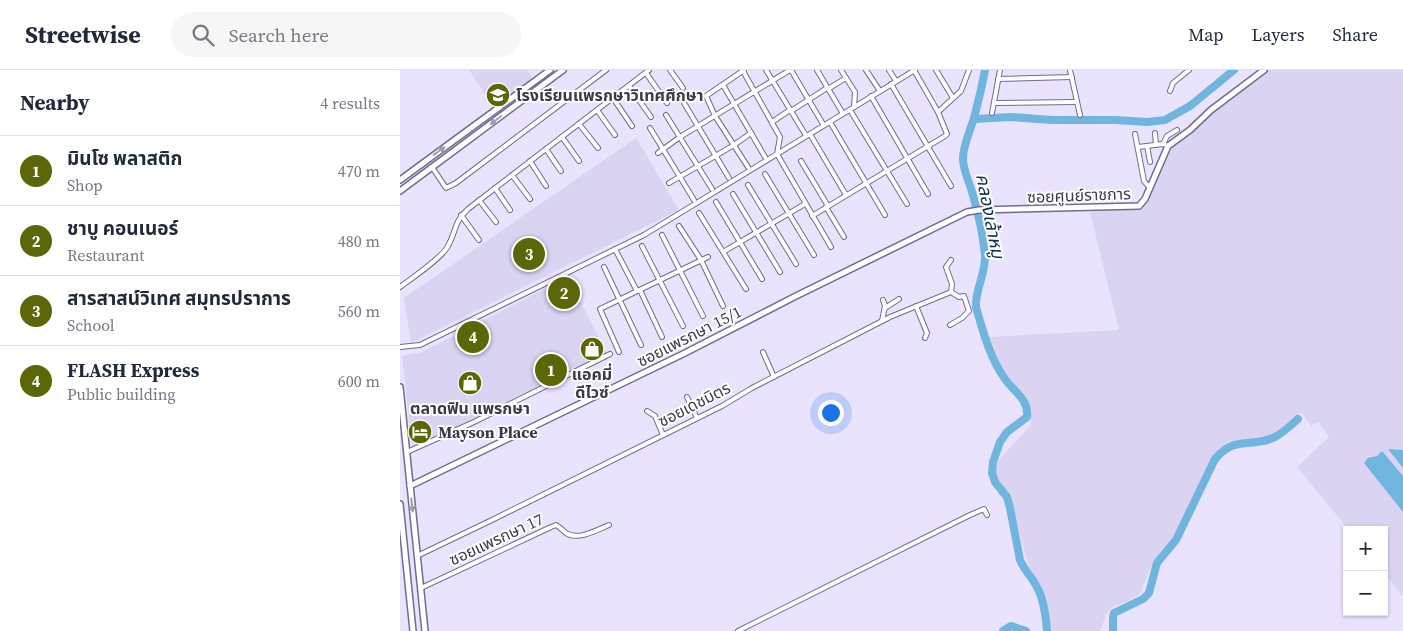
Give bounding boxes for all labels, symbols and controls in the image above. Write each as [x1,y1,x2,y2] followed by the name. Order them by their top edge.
[171,12,521,57] search box
[25,18,141,51] text: Streetwise
[189,21,217,49] icon: search
[229,22,329,48] text: Search here
[1188,22,1223,47] text: Map
[1251,22,1304,47] text: Layers
[1332,22,1378,47] text: Share
[485,82,511,108] school or university icon: โรงเรียนแพรกษาวิเทศศึกษา
[516,84,703,106] place label: โรงเรียนแพรกษาวิเทศศึกษา
[20,88,90,117] text: Nearby
[320,92,380,114] text: 4 results
[489,115,503,125] one-way arrow
[67,145,182,171] text: มินโซ พลาสติก
[432,146,446,156] one-way arrow
[32,160,40,182] text: 1
[338,160,380,182] text: 470 m
[970,171,1011,262] water label: คลองเล้าหมู
[67,174,103,196] text: Shop
[1027,182,1132,208] street label: ซอยศูนย์ราชการ
[67,215,178,241] text: ชาบู คอนเนอร์
[32,230,40,252] text: 2
[338,230,380,252] text: 480 m
[513,235,545,273] pin: 3
[67,244,145,266] text: Restaurant
[548,274,580,312] pin: 2
[67,285,291,311] text: สารสาสน์วิเทศ สมุทรปราการ
[32,300,40,322] text: 3
[338,300,380,322] text: 560 m
[633,300,745,372] street label: ซอยแพรกษา 15/1
[67,314,115,336] text: School
[457,318,489,356] pin: 4
[579,336,605,362] shop icon: แอคมี่ ดีไวซ์
[535,351,567,389] pin: 1
[67,357,199,383] text: FLASH Express
[572,363,612,403] place label: แอคมี่ ดีไวซ์
[32,370,40,392] text: 4
[338,370,380,392] text: 600 m
[457,370,483,396] shop icon: ตลาดฟิน แพรกษา
[654,376,734,432] street label: ซอยเดชมิตร
[67,383,176,405] text: Public building
[410,397,530,419] place label: ตลาดฟิน แพรกษา
[818,400,844,426] your location
[407,419,433,445] hotel icon: Mayson Place
[438,421,538,443] place label: Mayson Place
[408,497,416,513] one-way arrow
[445,508,547,570] street label: ซอยแพรกษา 17
[1343,526,1388,616] map controls
[1343,526,1388,571] button: +
[1343,571,1388,616] button: −

